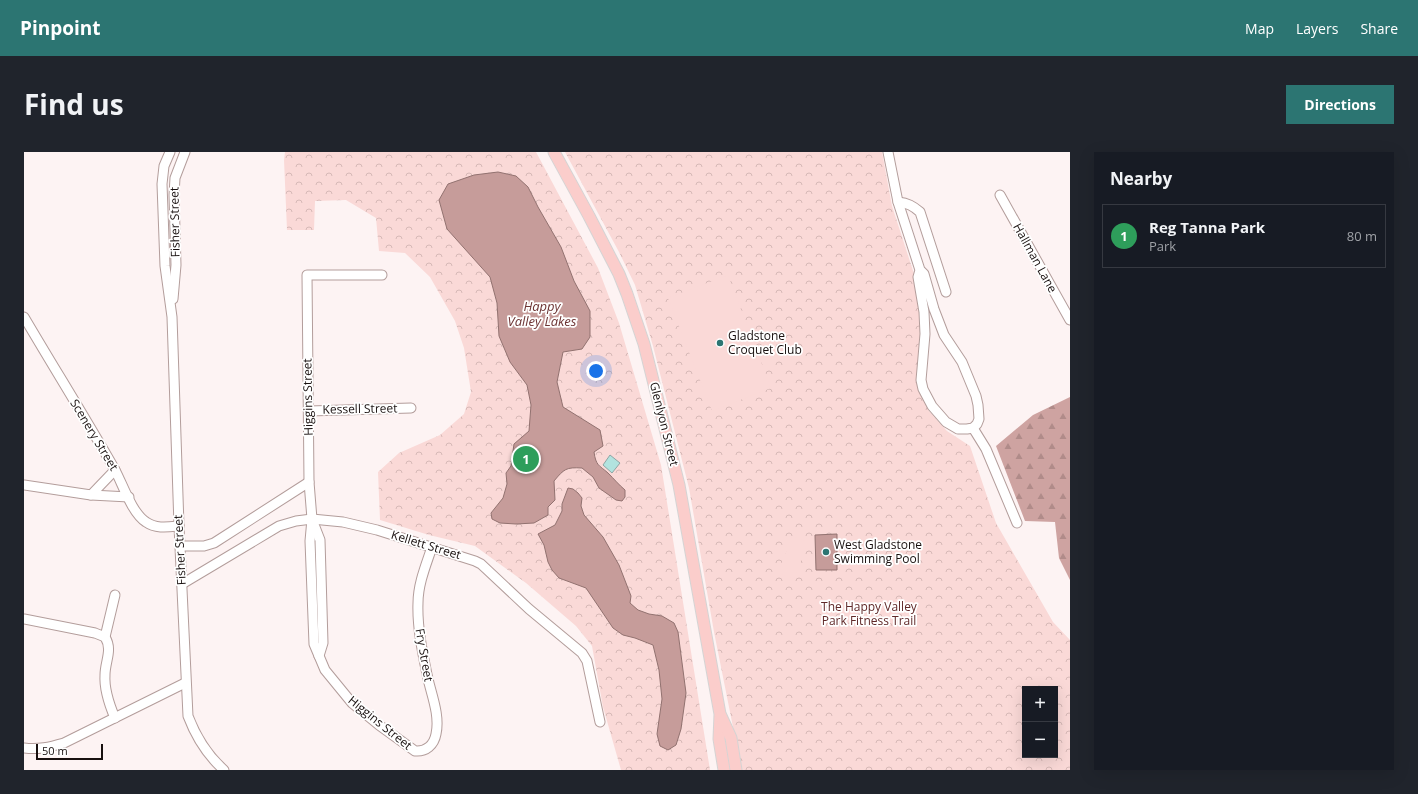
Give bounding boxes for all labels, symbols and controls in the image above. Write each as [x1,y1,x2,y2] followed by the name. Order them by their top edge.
[20,15,101,41] text: Pinpoint
[1245,19,1274,38] text: Map
[1296,19,1338,38] text: Layers
[1360,19,1398,38] text: Share
[24,85,124,123] text: Find us
[1286,85,1394,124] button: Directions
[1110,167,1172,190] text: Nearby
[165,187,184,257] street label: Fisher Street
[1149,217,1265,237] text: Reg Tanna Park
[1009,220,1062,296] street label: Hallman Lane
[1120,227,1128,245] text: 1
[1347,227,1377,245] text: 80 m
[1149,237,1176,255] text: Park
[508,297,577,330] water label: Happy Valley Lakes
[728,327,802,358] place label: Gladstone Croquet Club
[715,338,725,348] marker: Gladstone Croquet Club
[298,358,317,436] street label: Higgins Street
[586,361,606,381] your location
[646,380,683,468] street label: Glenlyon Street
[66,396,123,474] street label: Scenery Street
[322,399,398,418] street label: Kessell Street
[513,444,539,474] pin: 1
[169,514,190,586] street label: Fisher Street
[389,526,463,563] street label: Kellett Street
[834,536,922,567] place label: West Gladstone Swimming Pool
[821,547,831,557] marker: West Gladstone Swimming Pool
[821,598,918,629] park label: The Happy Valley Park Fitness Trail
[411,627,438,683] street label: Fry Street
[1022,686,1058,758] map controls
[1022,686,1058,722] button: +
[345,692,416,754] street label: Higgins Street
[1022,722,1058,758] button: −
[36,742,103,761] scale bar
[42,743,68,758] text: 50 m

